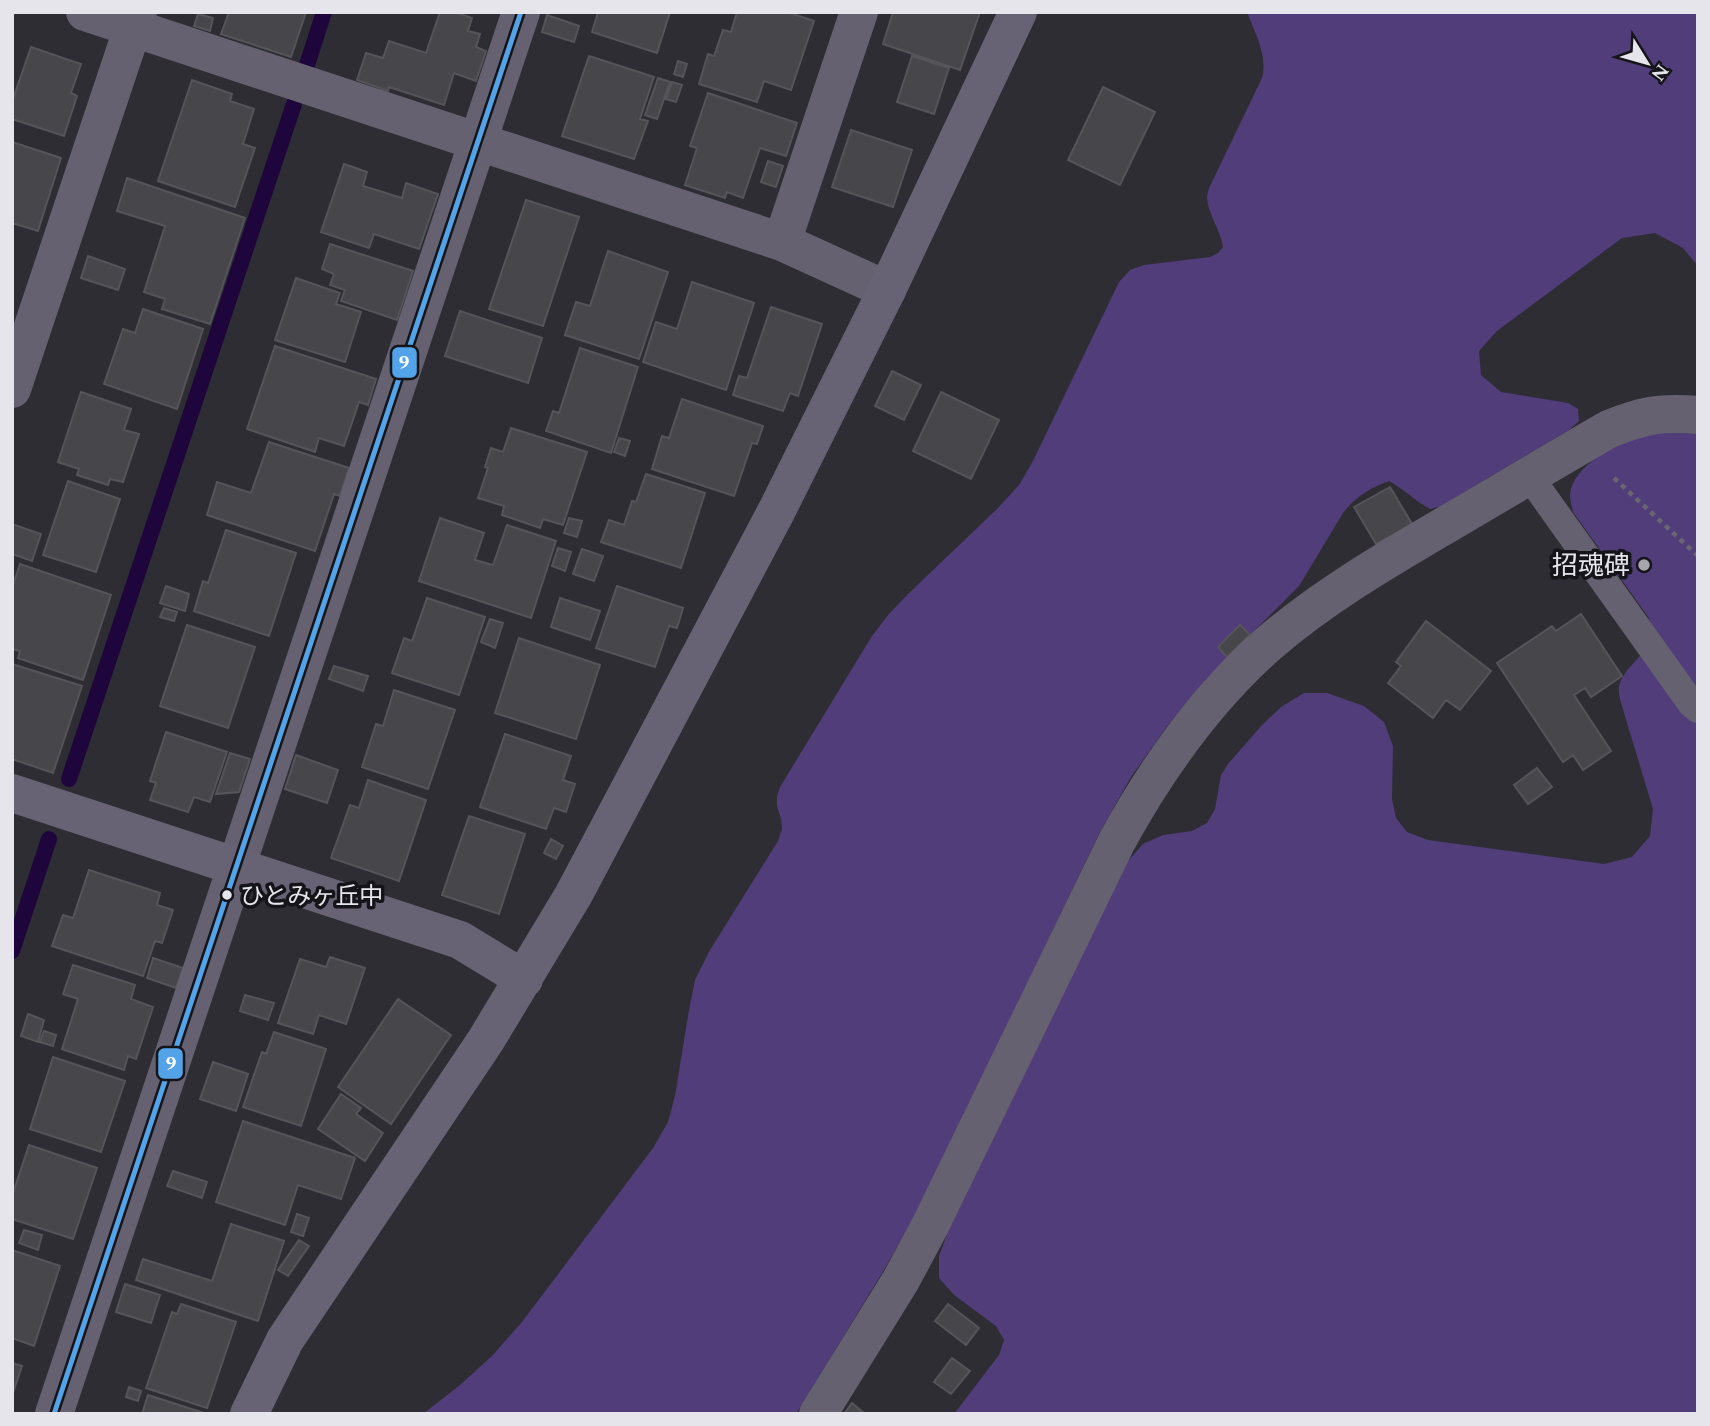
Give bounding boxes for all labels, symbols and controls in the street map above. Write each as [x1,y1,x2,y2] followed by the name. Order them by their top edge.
[1612,28,1682,98] north arrow
[1643,57,1676,87] text: N
[391,346,418,379] line badge: 9
[399,349,410,378] text: 9
[1552,546,1630,586] place label: 招魂碑
[1636,557,1652,573] marker: 招魂碑
[240,879,383,915] place label: ひとみヶ丘中
[220,888,234,902] marker: ひとみヶ丘中
[157,1047,184,1080] line badge: 9
[166,1050,177,1079] text: 9

